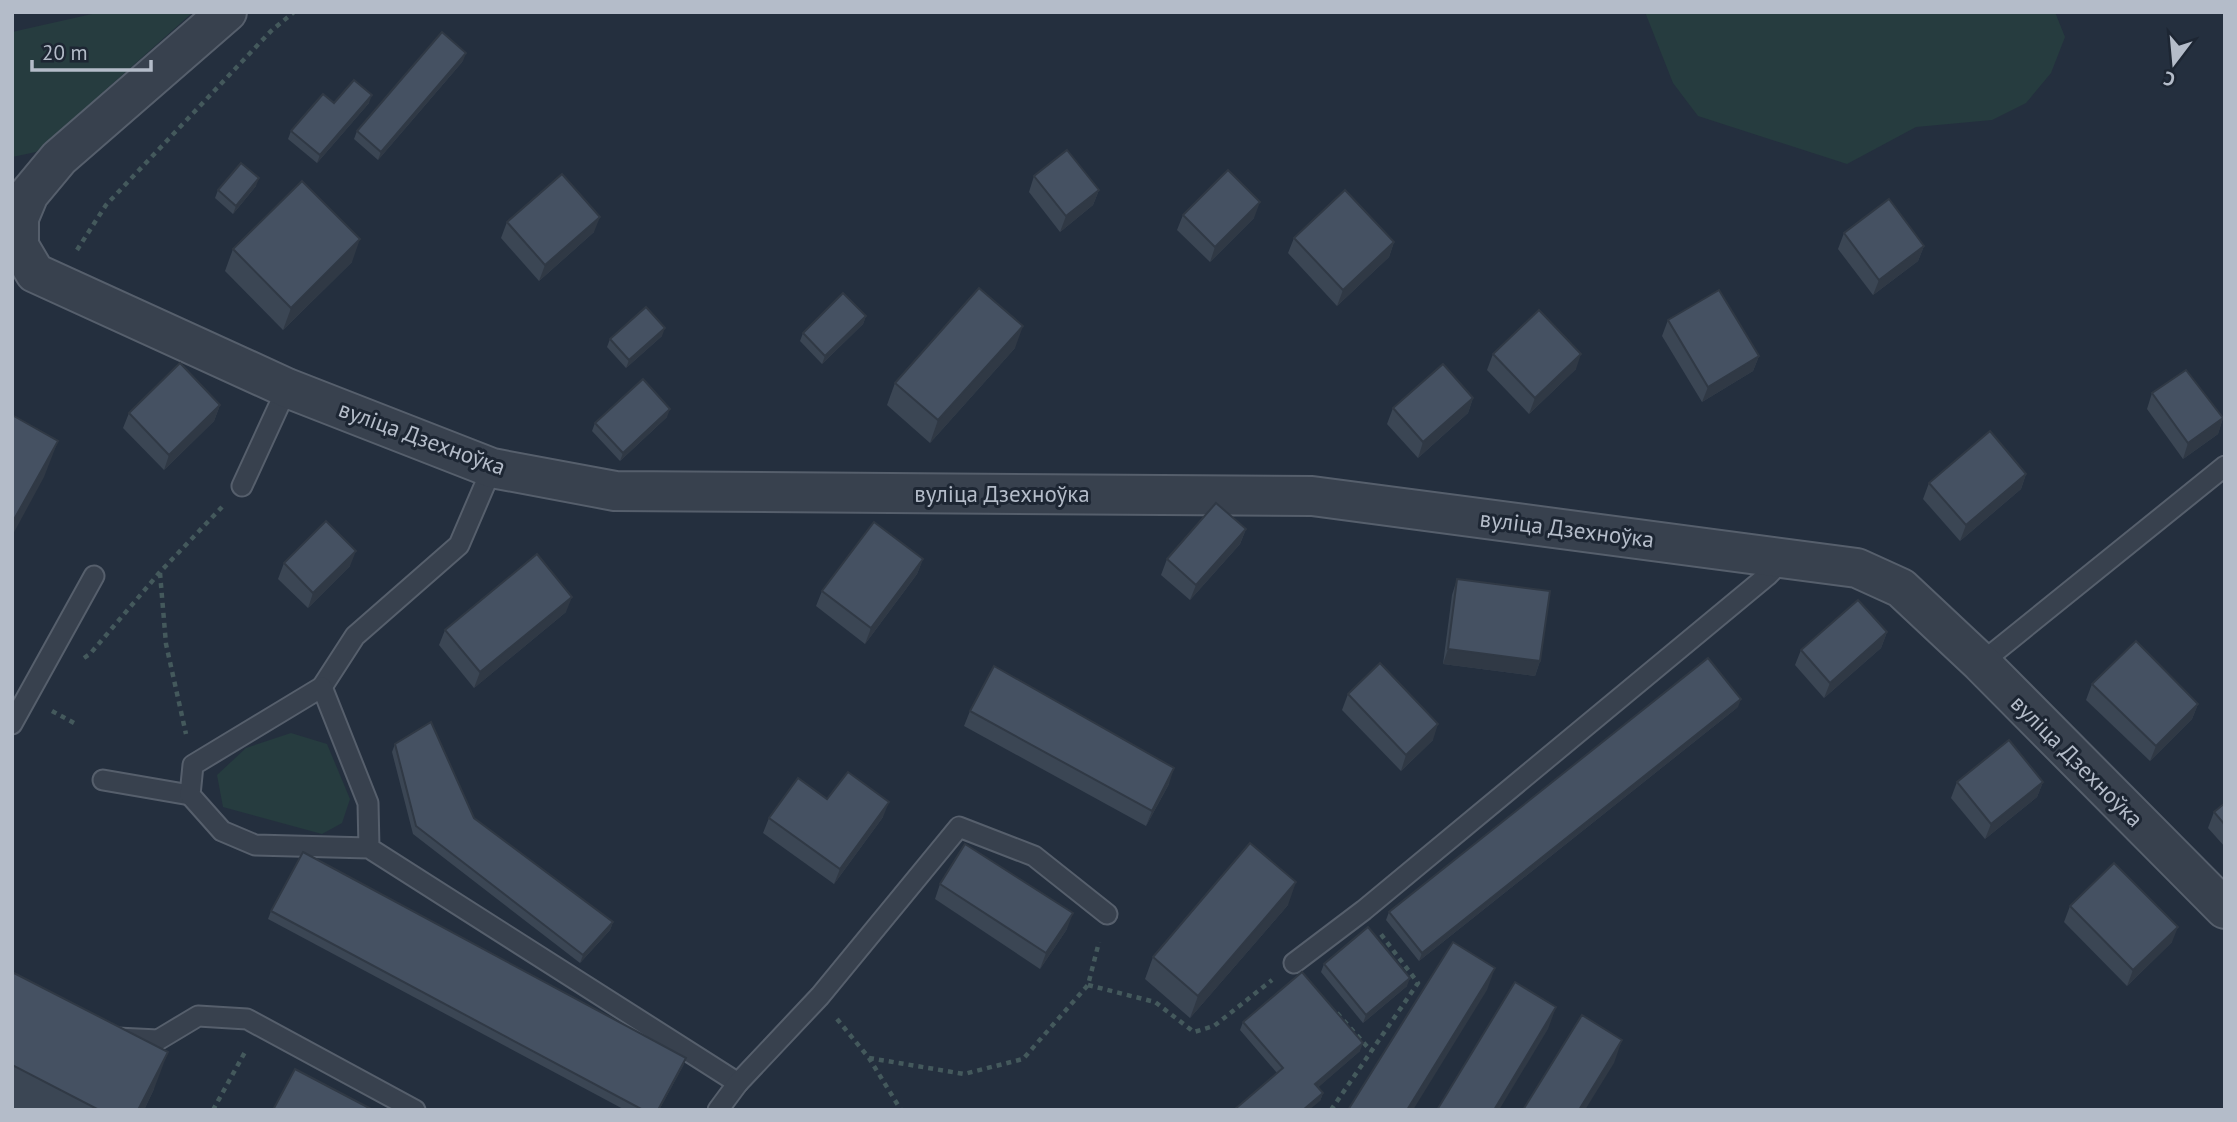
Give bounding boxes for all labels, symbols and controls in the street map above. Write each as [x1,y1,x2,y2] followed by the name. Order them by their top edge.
[32,28,150,72] scale bar
[2139,28,2209,98] north arrow
[42,39,88,66] text: 20 m
[2161,66,2178,92] text: С
[335,394,509,481] street label: вуліца Дзехноўка
[914,479,1090,508] street label: вуліца Дзехноўка
[1478,503,1656,554] street label: вуліца Дзехноўка
[2005,688,2150,833] street label: вуліца Дзехноўка

